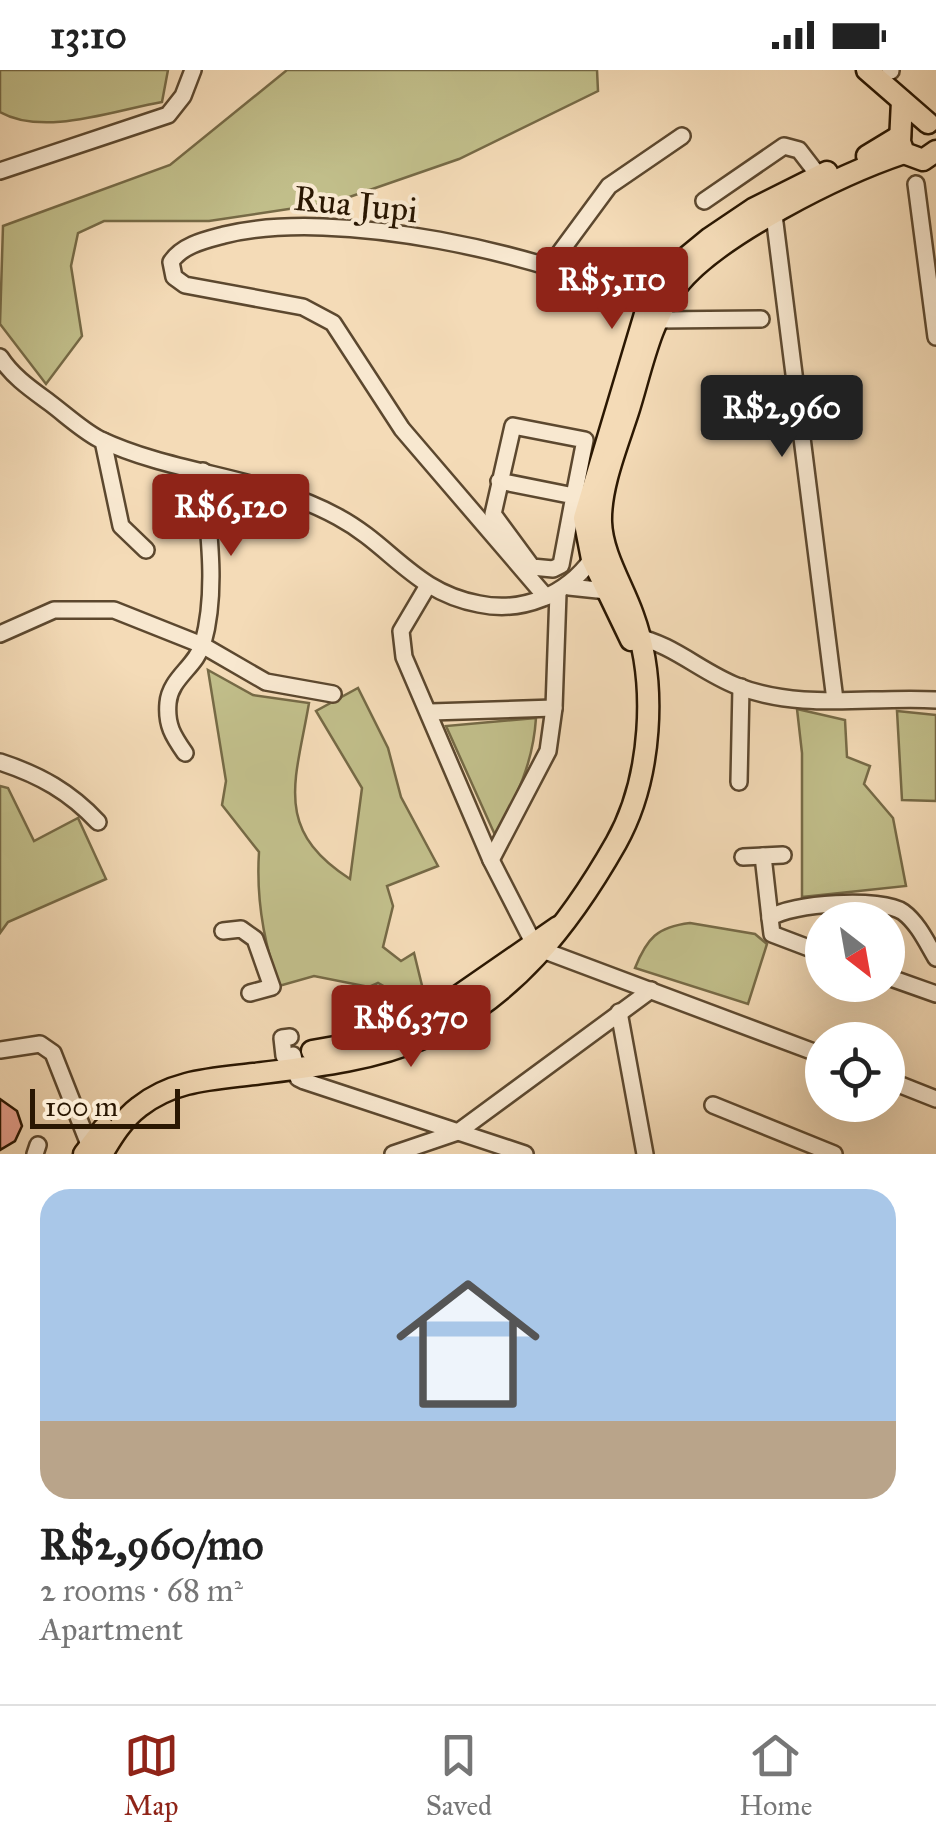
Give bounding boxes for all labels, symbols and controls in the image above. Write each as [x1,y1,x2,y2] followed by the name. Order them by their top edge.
[50,12,127,58] text: 13:10
[292,177,420,232] street label: Rua Jupi
[520,247,704,332] pin: R$5,110
[558,260,666,299] text: R$5,110
[690,375,874,460] pin: R$2,960
[723,388,841,427] text: R$2,960
[139,474,323,559] pin: R$6,120
[174,487,288,526] text: R$6,120
[805,902,905,1002] north arrow
[805,902,905,1122] map controls
[319,985,503,1070] pin: R$6,370
[354,998,468,1037] text: R$6,370
[805,1022,905,1122] button: locate
[30,1084,180,1128] scale bar
[45,1089,118,1124] text: 100 m
[378,1254,558,1434] icon: home
[40,1519,263,1571] text: R$2,960/mo
[40,1571,243,1610] text: 2 rooms · 68 m²
[40,1610,183,1649] text: Apartment
[124,1728,179,1823] tab: Map
[426,1728,492,1823] tab: Saved
[739,1728,812,1823] tab: Home

